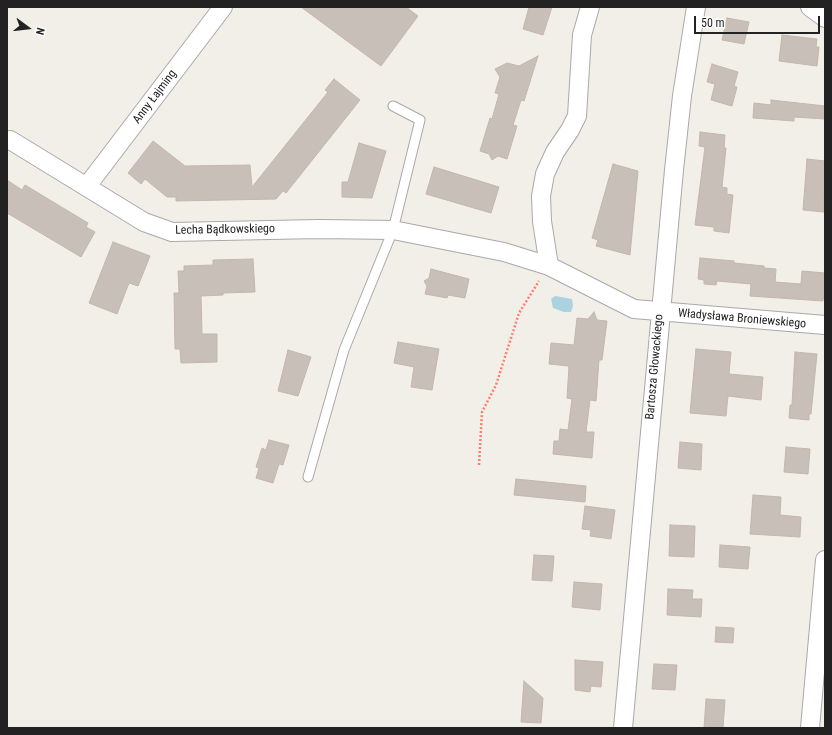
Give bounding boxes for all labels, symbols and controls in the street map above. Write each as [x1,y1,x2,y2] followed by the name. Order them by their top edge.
[8,8,48,48] north arrow
[696,8,822,34] scale bar
[701,16,725,30] text: 50 m
[33,26,47,36] text: N
[130,67,180,127] street label: Anny Łajming
[175,222,275,238] street label: Lecha Bądkowskiego
[677,306,807,332] street label: Władysława Broniewskiego
[643,314,667,420] street label: Bartosza Głowackiego

